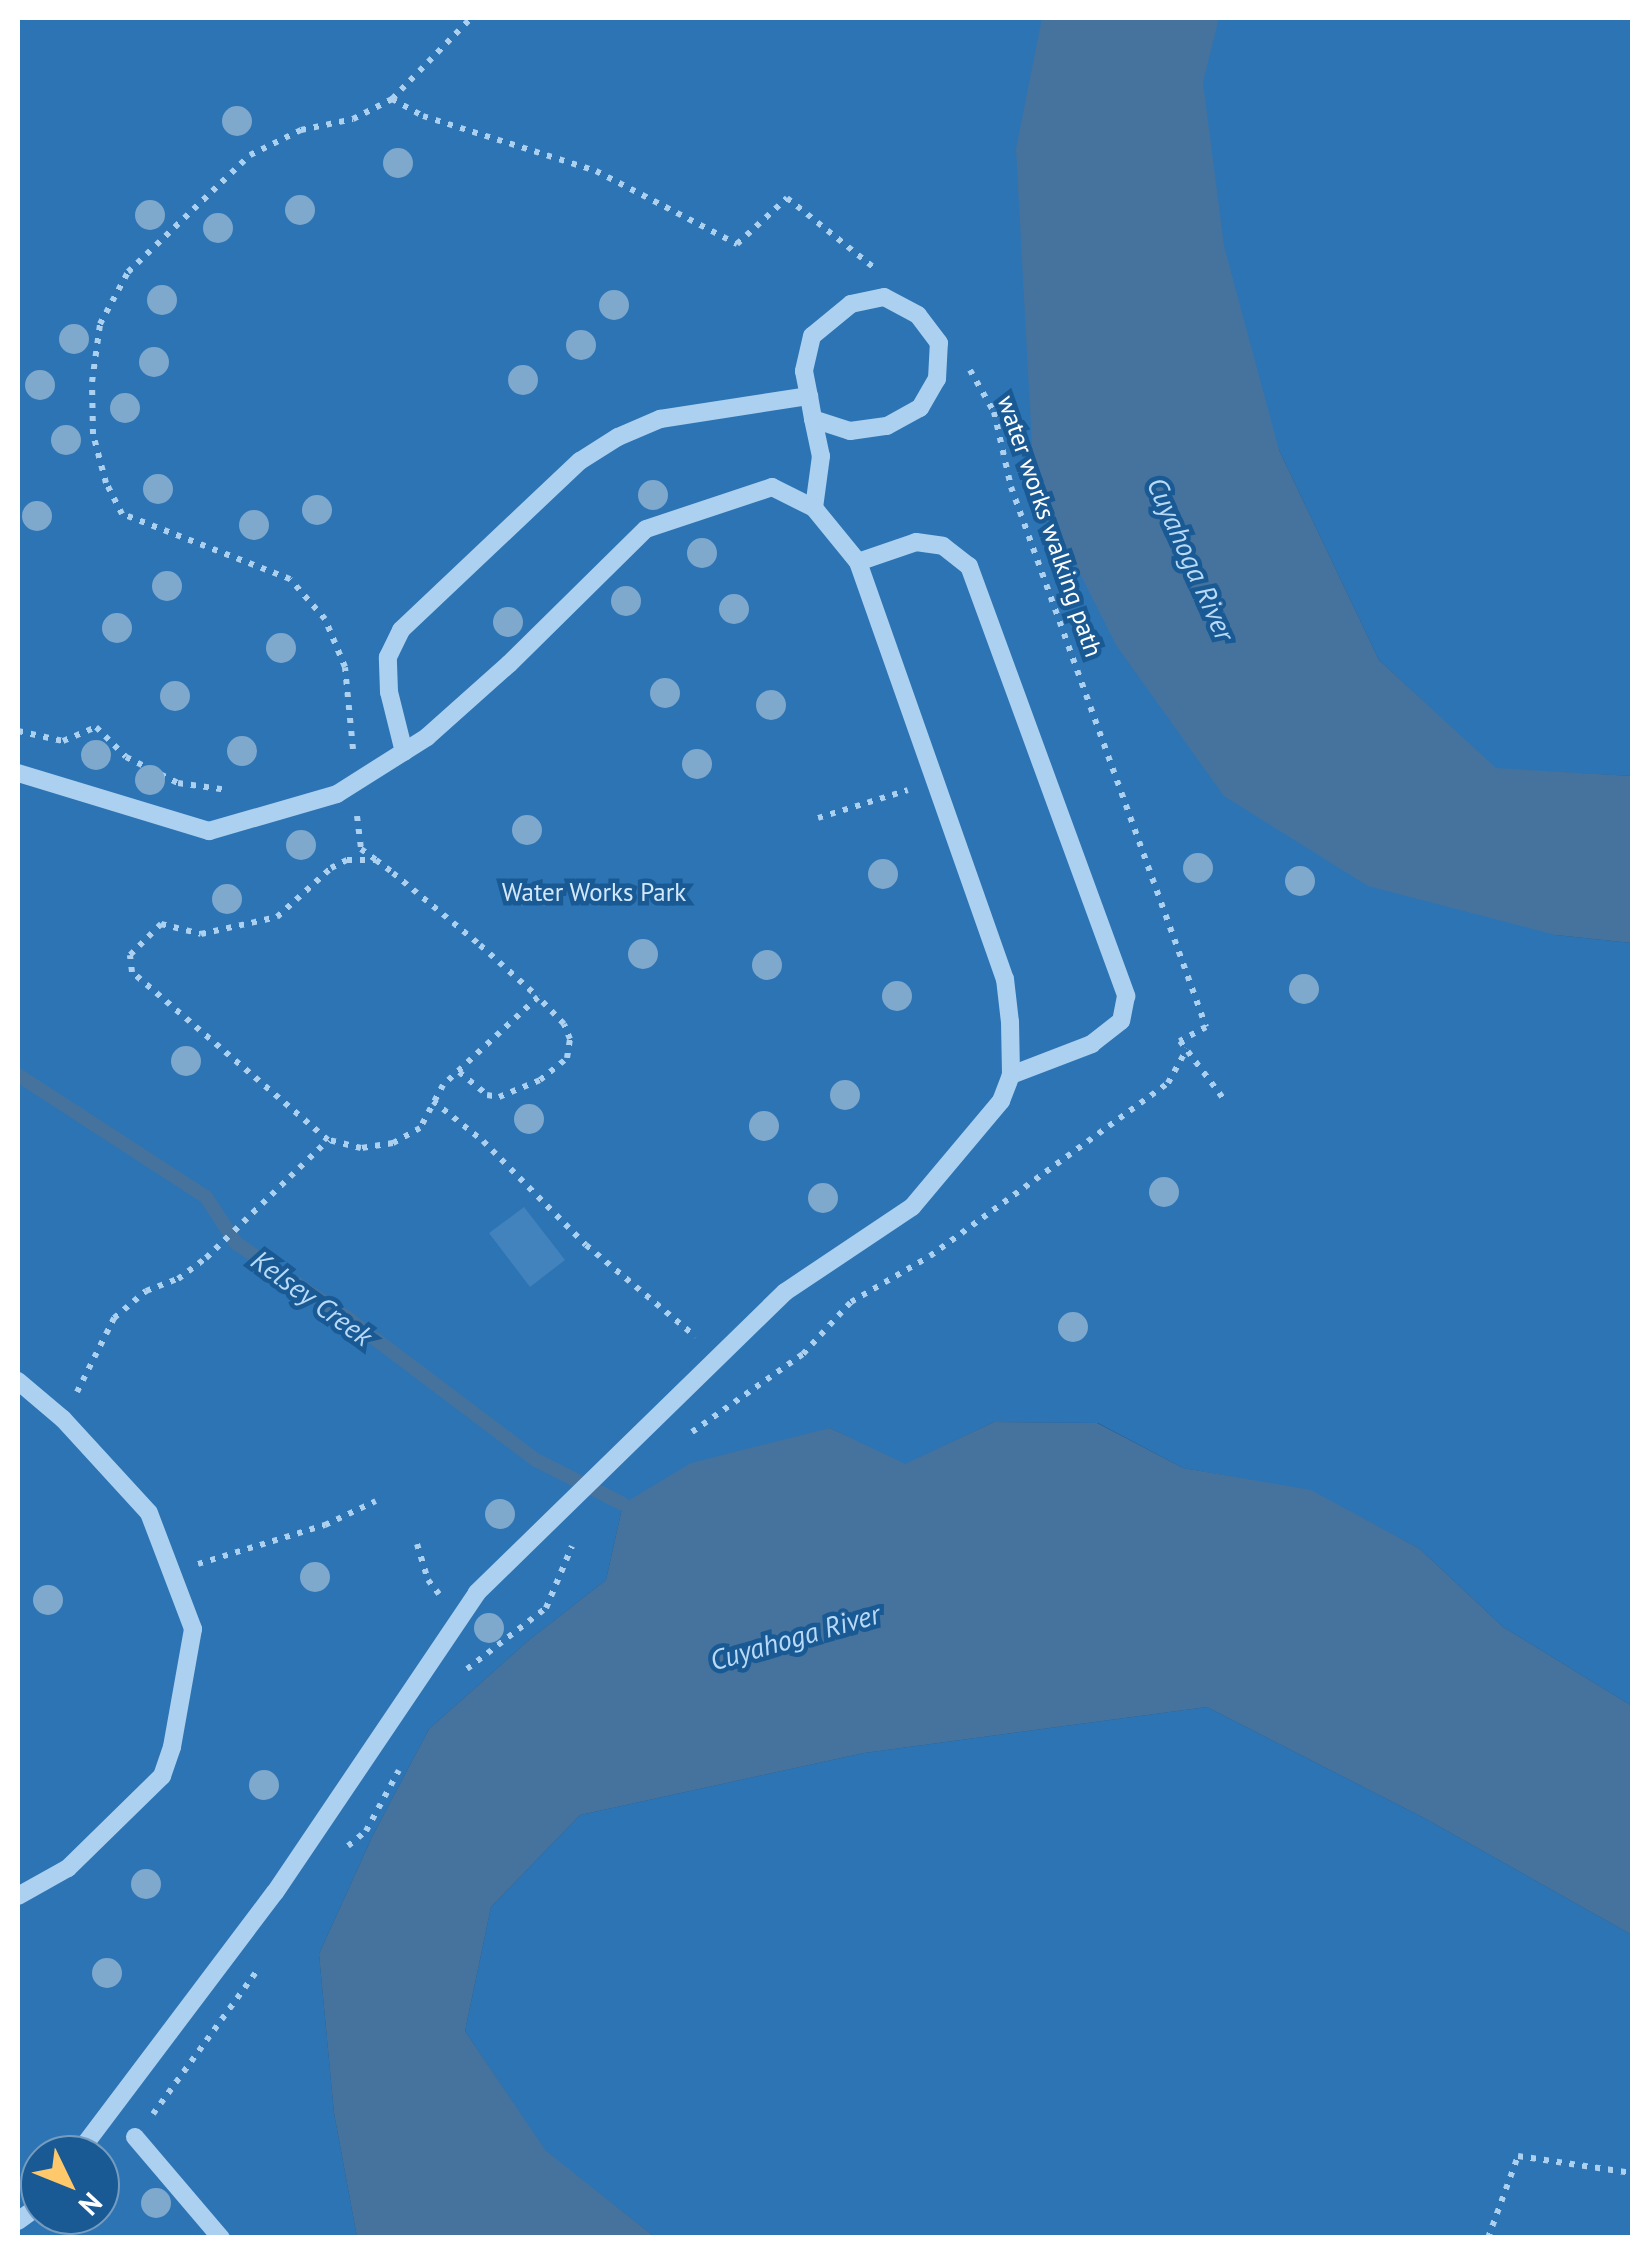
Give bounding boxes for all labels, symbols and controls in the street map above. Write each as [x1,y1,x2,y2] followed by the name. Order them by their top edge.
[991,391,1109,661] street label: water works walking path
[1140,472,1242,646] water label: Cuyahoga River
[502,877,686,907] park label: Water Works Park
[245,1243,379,1353] water label: Kelsey Creek
[706,1597,884,1677] water label: Cuyahoga River
[20,2135,120,2235] north arrow
[71,2185,111,2224] text: N

